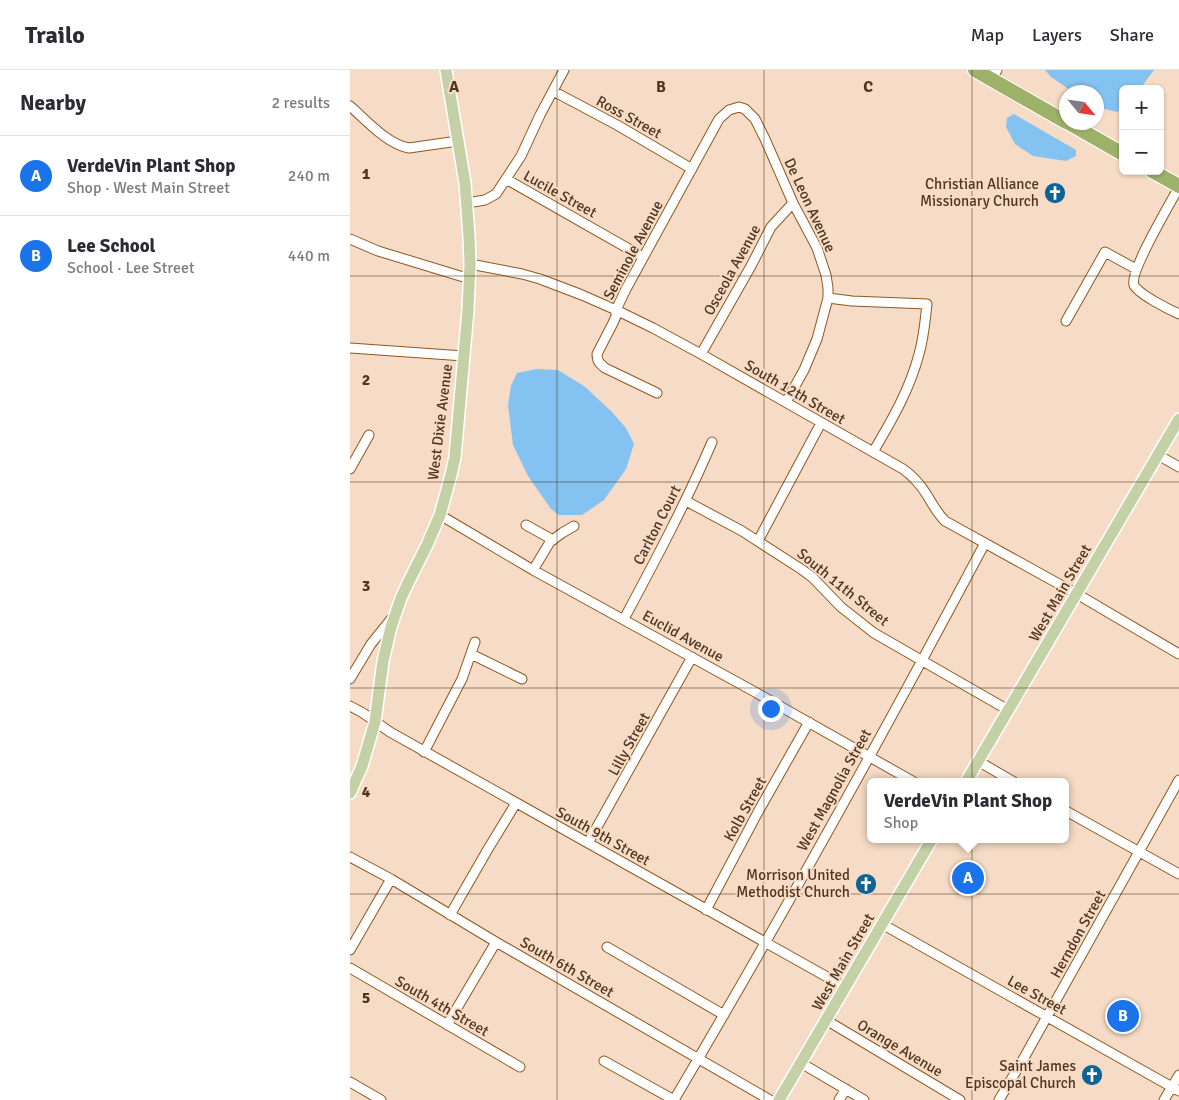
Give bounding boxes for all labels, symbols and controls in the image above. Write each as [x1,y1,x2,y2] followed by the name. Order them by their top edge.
[25,20,85,50] text: Trailo
[971,24,1004,46] text: Map
[1032,24,1082,46] text: Layers
[1110,24,1154,46] text: Share
[449,77,460,97] text: A
[656,77,666,97] text: B
[863,77,873,97] text: C
[1059,85,1104,130] north arrow
[1119,85,1164,175] map controls
[1119,85,1164,130] button: +
[20,90,86,116] text: Nearby
[593,92,665,142] street label: Ross Street
[271,93,330,113] text: 2 results
[1119,130,1164,175] button: −
[67,154,235,178] text: VerdeVin Plant Shop
[780,155,840,255] street label: De Leon Avenue
[362,164,371,184] text: 1
[31,166,41,186] text: A
[288,166,330,186] text: 240 m
[520,166,600,222] street label: Lucile Street
[920,175,1039,210] place label: Christian Alliance Missionary Church
[67,178,230,198] text: Shop · West Main Street
[1043,181,1067,205] church icon: Christian Alliance Missionary Church
[599,197,667,303] street label: Seminole Avenue
[700,221,764,319] street label: Osceola Avenue
[67,234,156,258] text: Lee School
[31,246,41,266] text: B
[288,246,330,266] text: 440 m
[67,258,195,278] text: School · Lee Street
[742,356,848,428] street label: South 12th Street
[424,363,456,481] street label: West Dixie Avenue
[362,370,370,390] text: 2
[629,482,685,568] street label: Carlton Court
[1025,541,1095,645] street label: West Main Street
[793,544,893,630] street label: South 11th Street
[362,576,370,596] text: 3
[639,606,727,666] street label: Euclid Avenue
[758,696,784,722] your location
[604,709,654,779] street label: Lilly Street
[793,726,875,854] street label: West Magnolia Street
[720,774,770,844] street label: Kolb Street
[867,778,1069,843] popup
[362,782,371,802] text: 4
[884,789,1052,813] text: VerdeVin Plant Shop
[553,803,653,869] street label: South 9th Street
[884,813,918,833] text: Shop
[952,859,984,897] pin: A
[736,866,850,901] place label: Morrison United Methodist Church
[854,872,878,896] church icon: Morrison United Methodist Church
[1046,887,1110,981] street label: Herndon Street
[808,910,878,1014] street label: West Main Street
[517,933,617,1001] street label: South 6th Street
[1004,971,1070,1019] street label: Lee Street
[392,972,492,1040] street label: South 4th Street
[362,988,370,1008] text: 5
[1107,997,1139,1035] pin: B
[854,1015,946,1081] street label: Orange Avenue
[965,1057,1076,1092] place label: Saint James Episcopal Church
[1080,1063,1104,1087] church icon: Saint James Episcopal Church

